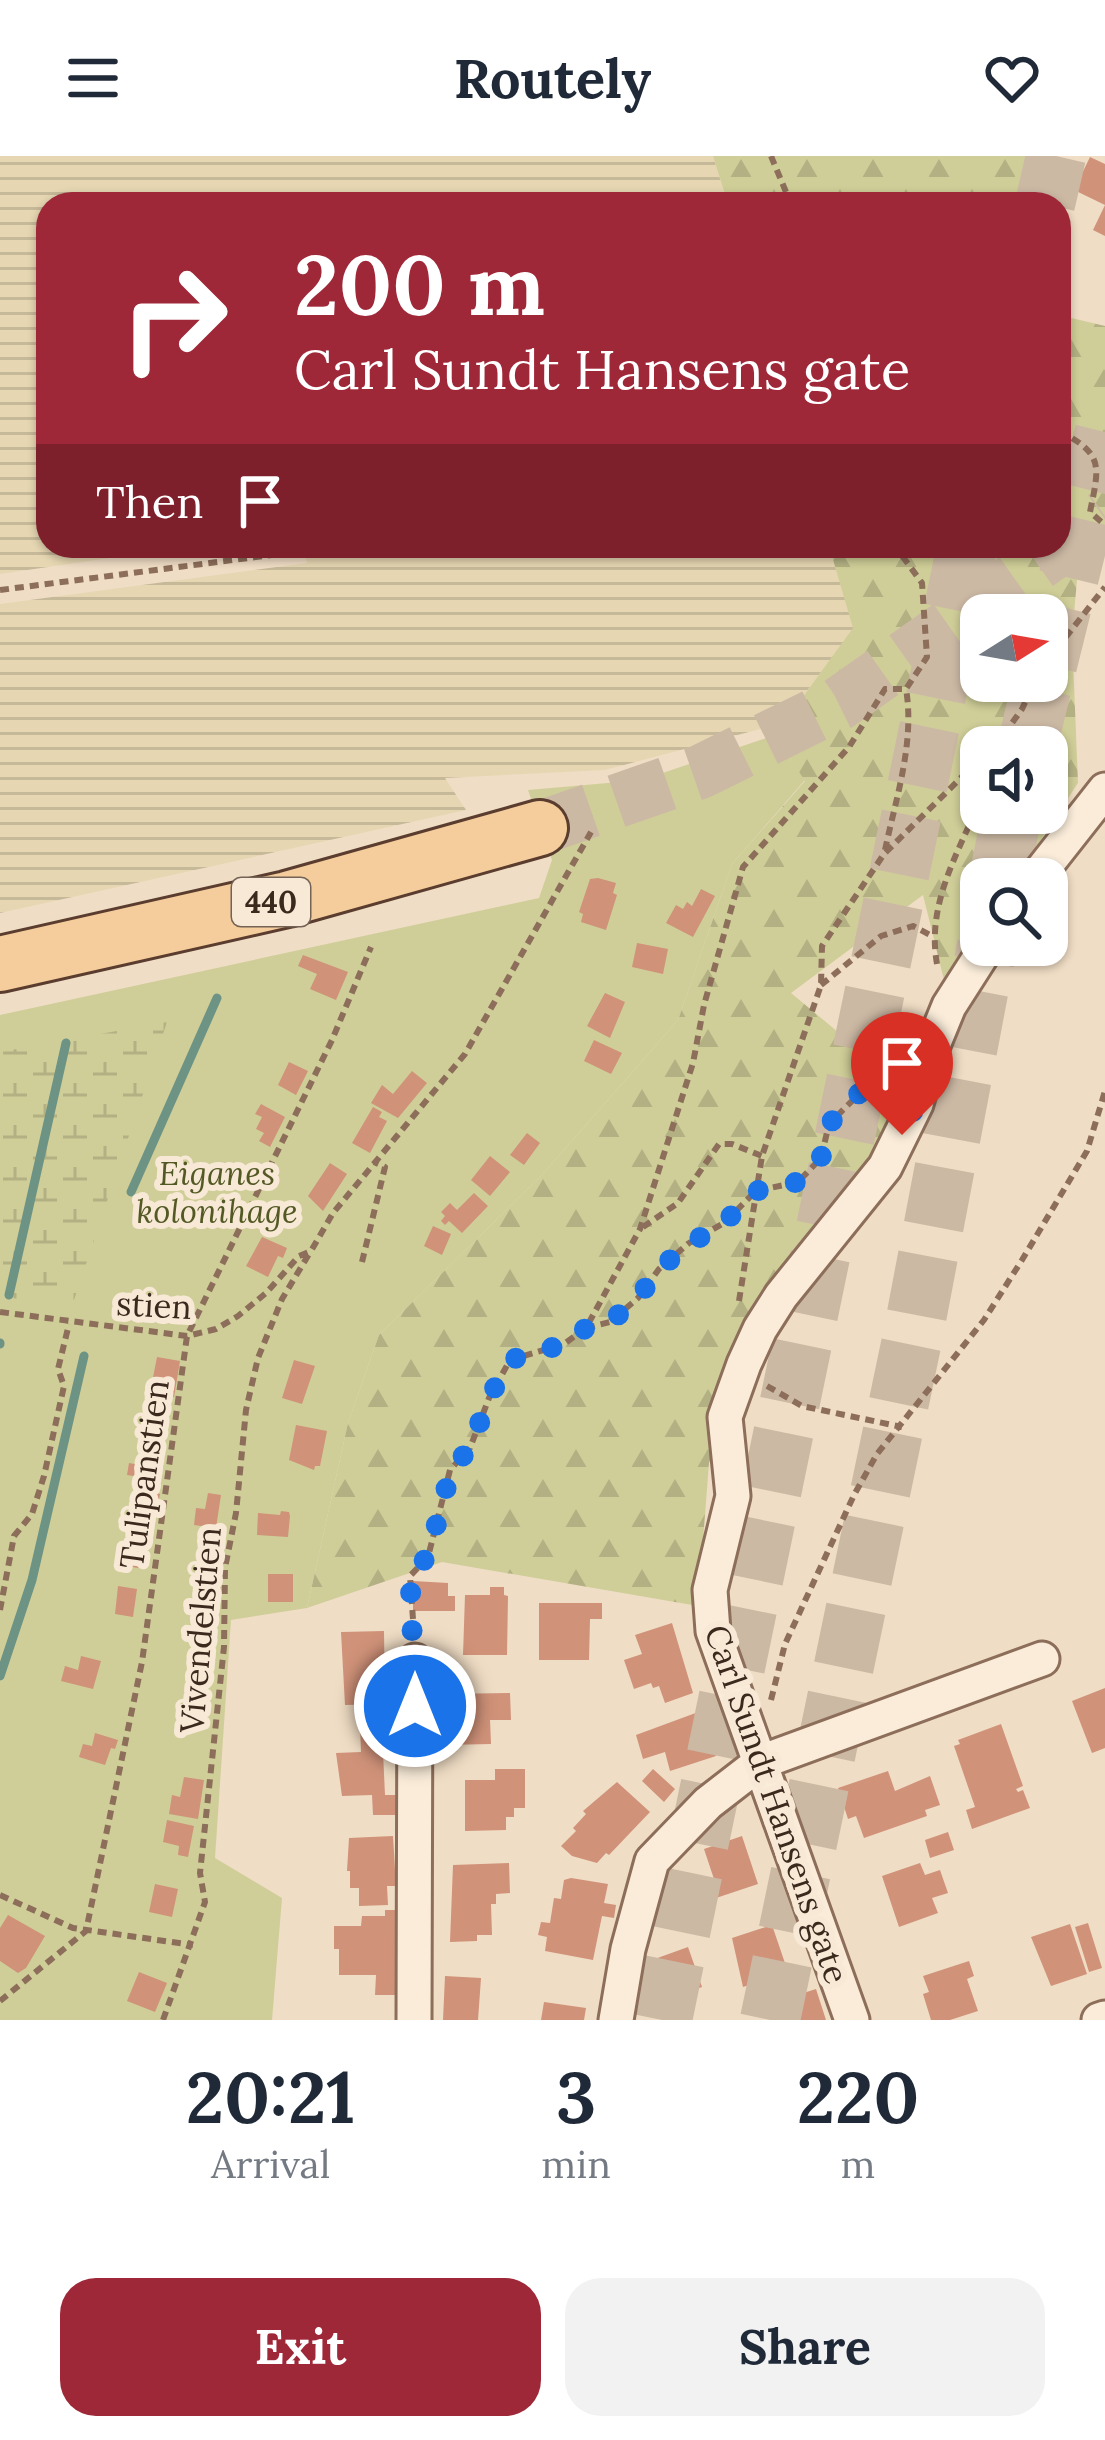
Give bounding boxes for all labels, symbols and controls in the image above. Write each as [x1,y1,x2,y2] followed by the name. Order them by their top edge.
[454,44,651,113] text: Routely
[60,45,126,111] icon: menu
[979,45,1045,111] icon: heart
[294,230,545,338] text: 200 m
[96,240,252,396] icon: right
[294,335,910,404] text: Carl Sundt Hansens gate
[227,468,293,534] icon: arrive
[96,473,203,530] text: Then
[960,594,1068,702] north arrow
[960,594,1068,966] map controls
[960,726,1068,834] button: sound
[960,858,1068,966] button: search
[232,878,310,926] road number: 440
[851,1012,953,1135] pin
[869,1030,935,1096] icon: arrive
[136,1152,298,1232] park label: Eiganes kolonihage
[115,1282,193,1328] street label: stien
[110,1377,178,1571] street label: Tulipanstien
[170,1525,230,1736] street label: Vivendelstien
[696,1619,858,1989] street label: Carl Sundt Hansens gate
[352,1643,478,1769] position arrow
[186,2051,356,2143] text: 20:21
[556,2051,596,2143] text: 3
[797,2051,919,2143] text: 220
[211,2139,330,2189] text: Arrival
[541,2139,611,2189] text: min
[840,2139,875,2189] text: m
[60,2278,541,2416] button: Exit
[565,2278,1045,2416] button: Share

